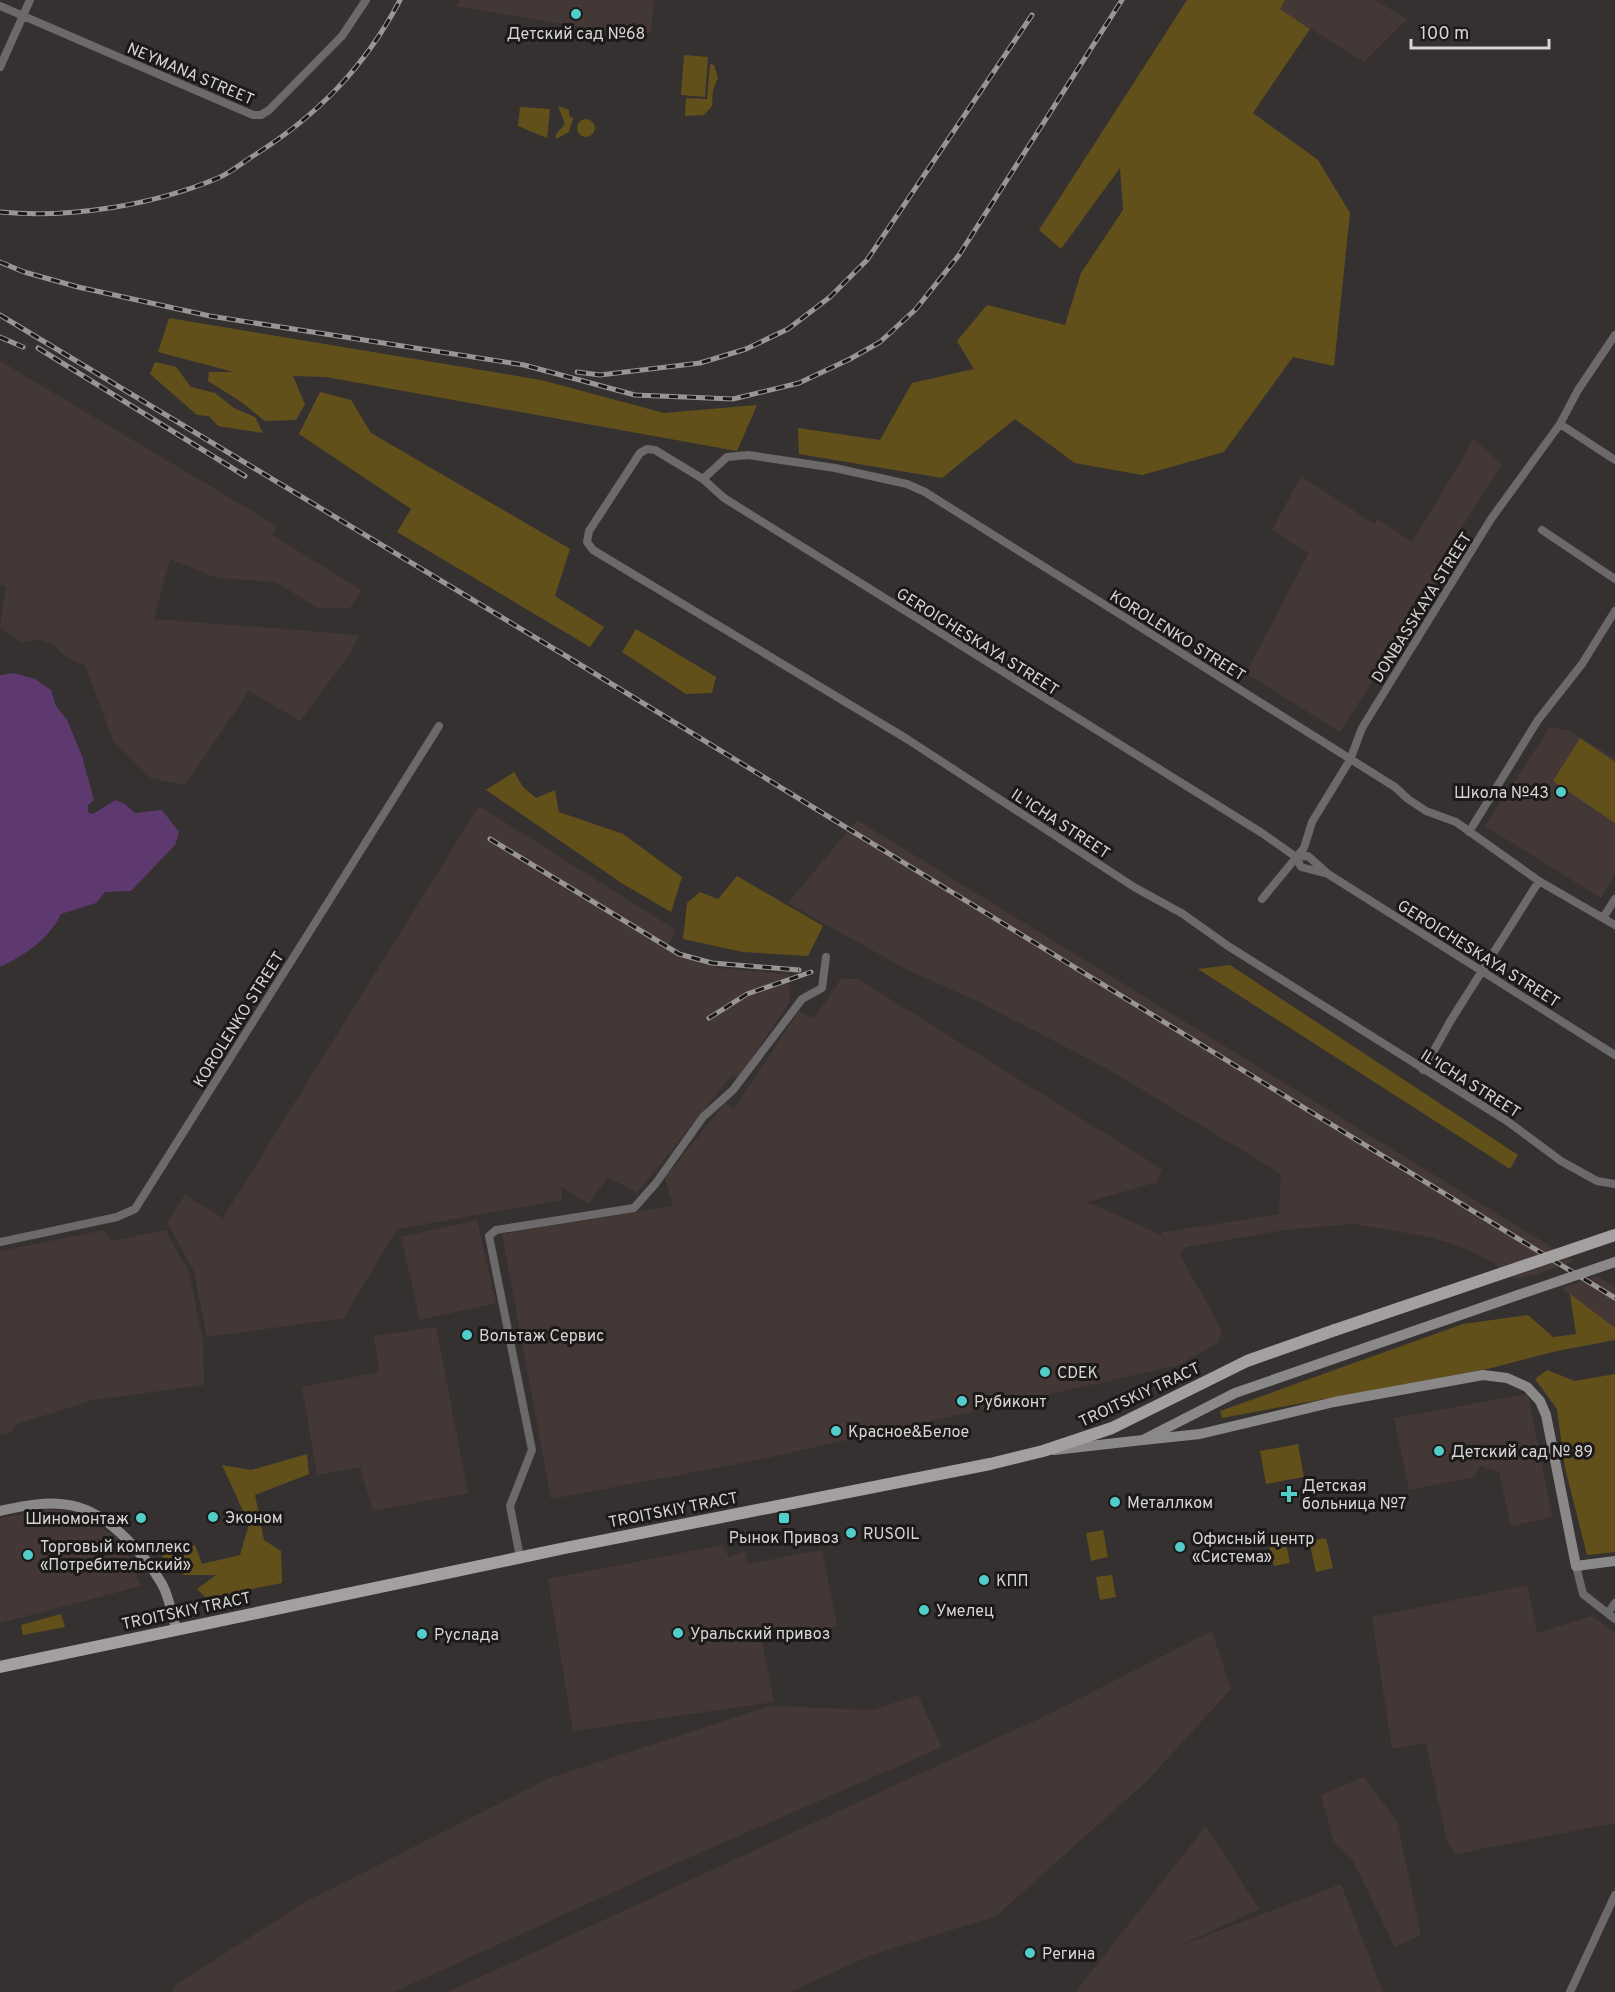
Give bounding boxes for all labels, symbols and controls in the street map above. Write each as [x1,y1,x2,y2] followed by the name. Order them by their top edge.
[569,7,583,21] marker: Детский сад №68
[1411,12,1549,50] scale bar
[1420,23,1469,46] text: 100 m
[507,25,645,45] place label: Детский сад №68
[124,39,257,111] street label: NEYMANA STREET
[1368,529,1477,687] street label: DONBASSKAYA STREET
[892,584,1062,701] street label: GEROICHESKAYA STREET
[1105,587,1249,687] street label: KOROLENKO STREET
[1454,784,1549,804] place label: Школа №43
[1007,785,1113,864] street label: IL'ICHA STREET
[1554,785,1568,799] marker: Школа №43
[1393,896,1563,1013] street label: GEROICHESKAYA STREET
[190,948,290,1092] street label: KOROLENKO STREET
[1416,1046,1524,1123] street label: IL'ICHA STREET
[479,1327,604,1347] place label: Вольтаж Сервис
[460,1328,474,1342] marker: Вольтаж Сервис
[1076,1359,1204,1433] street label: TROITSKIY TRACT
[1057,1364,1098,1384] place label: CDEK
[1038,1365,1052,1379] marker: CDEK
[974,1393,1047,1413] place label: Рубиконт
[955,1394,969,1408] marker: Рубиконт
[848,1423,969,1443] place label: Красное&Белое
[829,1424,843,1438] marker: Красное&Белое
[1451,1443,1593,1463] place label: Детский сад № 89
[1432,1444,1446,1458] marker: Детский сад № 89
[1302,1477,1406,1515] place label: Детская больница №7
[1280,1485,1298,1503] marker: Детская больница №7
[607,1489,740,1533] street label: TROITSKIY TRACT
[1127,1494,1213,1514] place label: Металлком
[1108,1495,1122,1509] marker: Металлком
[225,1509,283,1529] place label: Эконом
[25,1510,129,1530] place label: Шиномонтаж
[206,1510,220,1524] marker: Эконом
[134,1511,148,1525] marker: Шиномонтаж
[777,1511,791,1525] marker: Рынок Привоз
[863,1525,919,1545] place label: RUSOIL
[844,1526,858,1540] marker: RUSOIL
[729,1529,839,1549] place label: Рынок Привоз
[1192,1530,1314,1568] place label: Офисный центр «Система»
[40,1538,191,1576] place label: Торговый комплекс «Потребительский»
[1173,1540,1187,1554] marker: Офисный центр «Система»
[21,1548,35,1562] marker: Торговый комплекс «Потребительский»
[996,1572,1029,1592] place label: КПП
[977,1573,991,1587] marker: КПП
[120,1589,253,1635] street label: TROITSKIY TRACT
[936,1602,994,1622] place label: Умелец
[917,1603,931,1617] marker: Умелец
[690,1625,830,1645] place label: Уральский привоз
[434,1626,499,1646] place label: Руслада
[671,1626,685,1640] marker: Уральский привоз
[415,1627,429,1641] marker: Руслада
[1042,1945,1095,1965] place label: Регина
[1023,1946,1037,1960] marker: Регина

